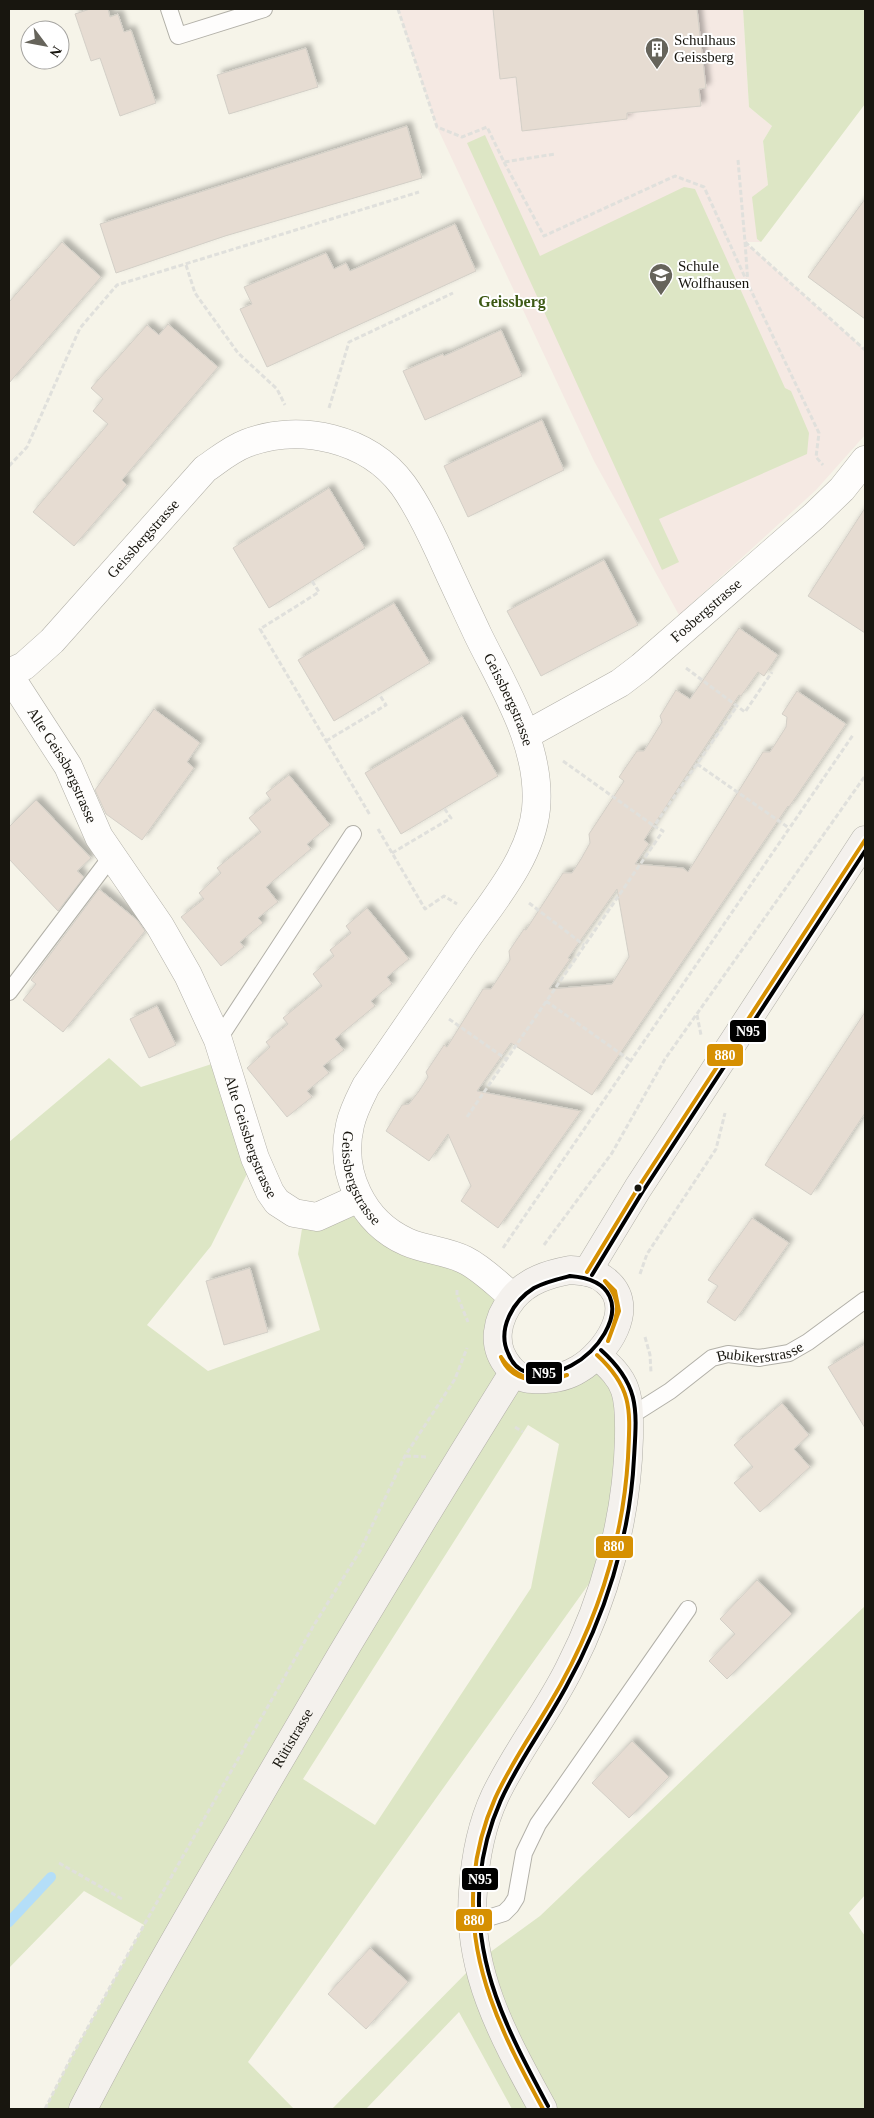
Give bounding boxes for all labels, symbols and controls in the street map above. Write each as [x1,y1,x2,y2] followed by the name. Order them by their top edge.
[20,20,70,70] north arrow
[674,32,736,65] place label: Schulhaus Geissberg
[644,36,670,70] building icon: Schulhaus Geissberg
[47,43,65,60] text: N
[678,258,750,291] place label: Schule Wolfhausen
[648,262,674,296] school or university icon: Schule Wolfhausen
[478,293,546,311] district label: Geissberg
[104,496,182,581] street label: Geissbergstrasse
[667,575,745,645] street label: Fosbergstrasse
[481,650,536,748] street label: Geissbergstrasse
[24,704,100,826] street label: Alte Geissbergstrasse
[729,1019,767,1043] line badge: N95
[736,1024,760,1039] text: N95
[706,1043,744,1067] line badge: 880
[715,1048,736,1063] text: 880
[222,1073,280,1202] street label: Alte Geissbergstrasse
[339,1130,384,1228] street label: Geissbergstrasse
[633,1183,643,1193] unlabelled marker
[715,1338,806,1366] street label: Bubikerstrasse
[525,1361,563,1385] line badge: N95
[532,1366,556,1381] text: N95
[595,1535,634,1559] line badge: 880
[604,1539,625,1554] text: 880
[269,1705,316,1771] street label: Rütistrasse
[461,1867,499,1891] line badge: N95
[468,1872,492,1887] text: N95
[455,1908,493,1932] line badge: 880
[464,1913,485,1928] text: 880

